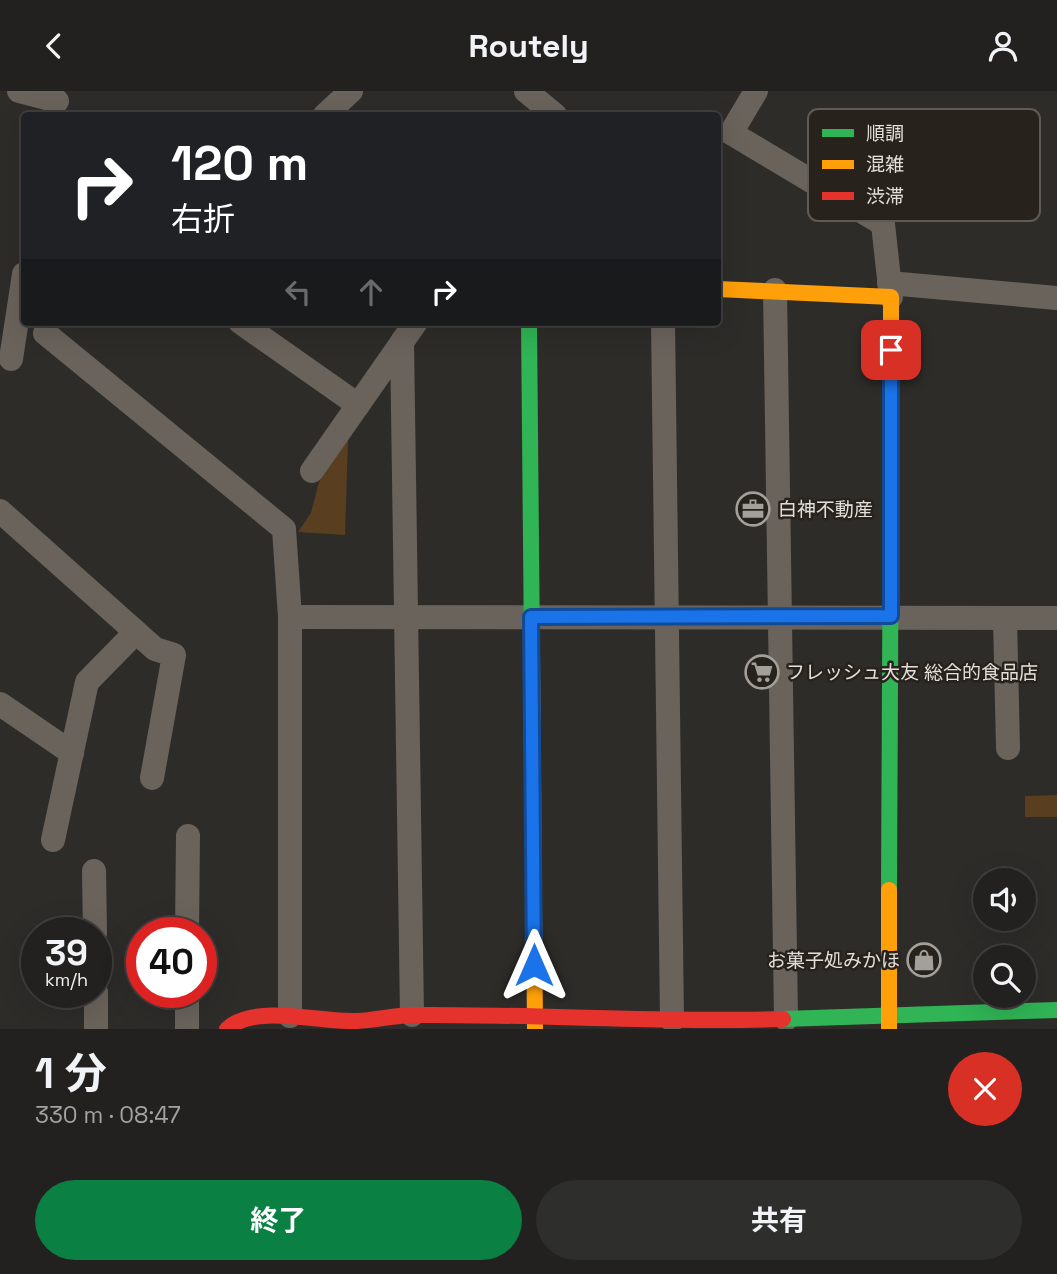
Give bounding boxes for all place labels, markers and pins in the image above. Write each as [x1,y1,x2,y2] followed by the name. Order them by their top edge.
[861,320,921,380] pin
[734,490,772,528] office icon: 白神不動産
[778,497,873,522] place label: 白神不動産
[743,653,781,691] supermarket icon: フレッシュ大友 総合的食品店
[786,660,1038,685] place label: フレッシュ大友 総合的食品店
[905,941,943,979] shop icon: お菓子処みかほ
[767,948,900,973] place label: お菓子処みかほ

